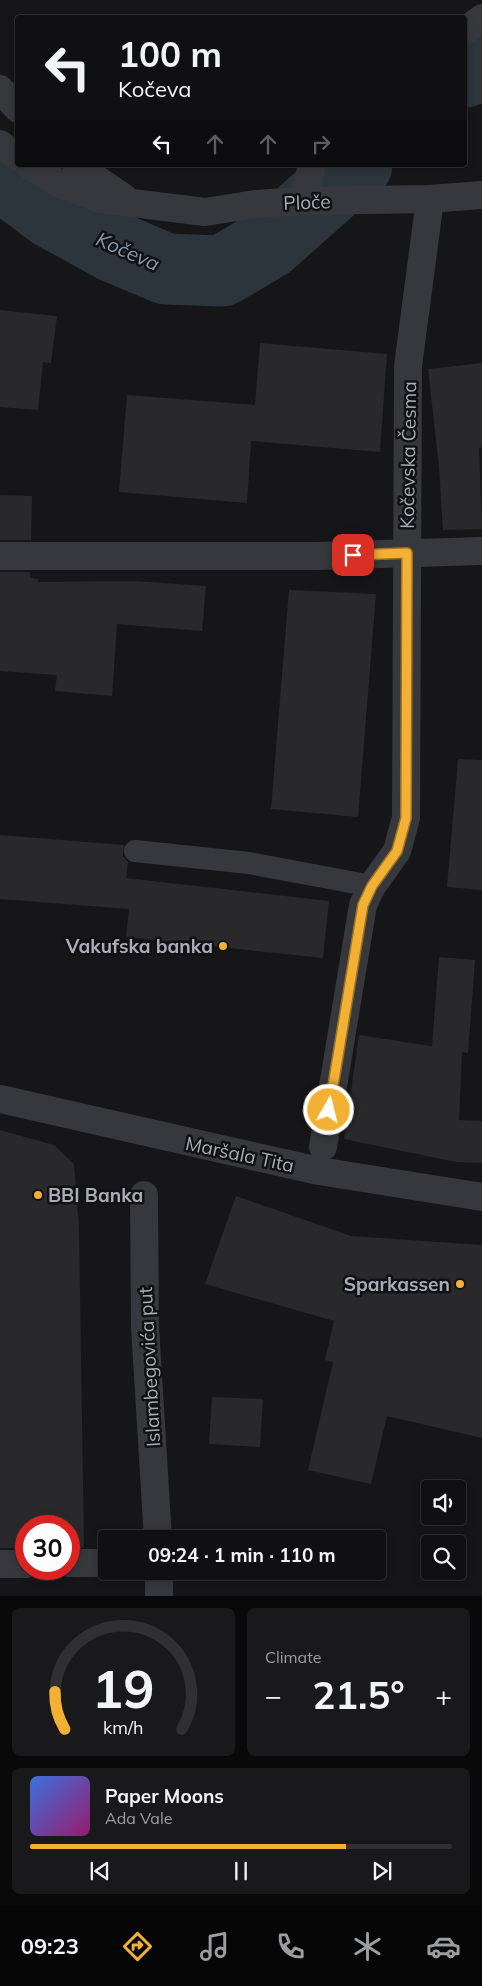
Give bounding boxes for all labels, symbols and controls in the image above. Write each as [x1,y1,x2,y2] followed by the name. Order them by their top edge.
[118,32,222,76] text: 100 m
[35,35,100,100] icon: left
[118,75,191,103] text: Kočeva
[148,130,176,158] icon: left
[201,130,229,158] icon: ahead
[254,130,282,158] icon: ahead
[307,130,335,158] icon: right
[283,189,331,215] street label: Ploče
[92,226,164,276] water label: Kočeva
[395,381,421,529] street label: Kočevska Česma
[332,534,374,576] pin
[339,541,367,569] icon: arrive
[65,934,213,958] place label: Vakufska banka
[217,940,229,952] marker: Vakufska banka
[302,1083,354,1135] position arrow
[184,1131,296,1177] street label: Maršala Tita
[48,1183,143,1207] place label: BBI Banka
[32,1189,44,1201] marker: BBI Banka
[344,1272,450,1296] place label: Sparkassen
[454,1278,466,1290] marker: Sparkassen
[133,1286,165,1448] street label: Islambegovića put
[421,1480,466,1580] map controls
[421,1480,466,1525] button: sound
[15,1515,80,1580] speed limit sign: 30
[421,1535,466,1580] button: search
[148,1543,336,1567] text: 09:24 · 1 min · 110 m
[265,1647,321,1667] text: Climate
[92,1656,155,1721] text: 19
[312,1671,405,1719] text: 21.5°
[265,1678,282,1713] text: −
[435,1678,452,1713] text: +
[103,1716,144,1738] text: km/h
[105,1784,224,1808] text: Paper Moons
[105,1808,172,1828] text: Ada Vale
[86,1857,114,1885] icon: previous
[227,1857,255,1885] icon: pause
[368,1857,396,1885] icon: next
[120,1929,155,1964] icon: directions
[197,1929,232,1964] icon: music
[273,1929,308,1964] icon: phone
[350,1929,385,1964] icon: climate
[426,1929,461,1964] icon: car
[21,1932,79,1960] text: 09:23

